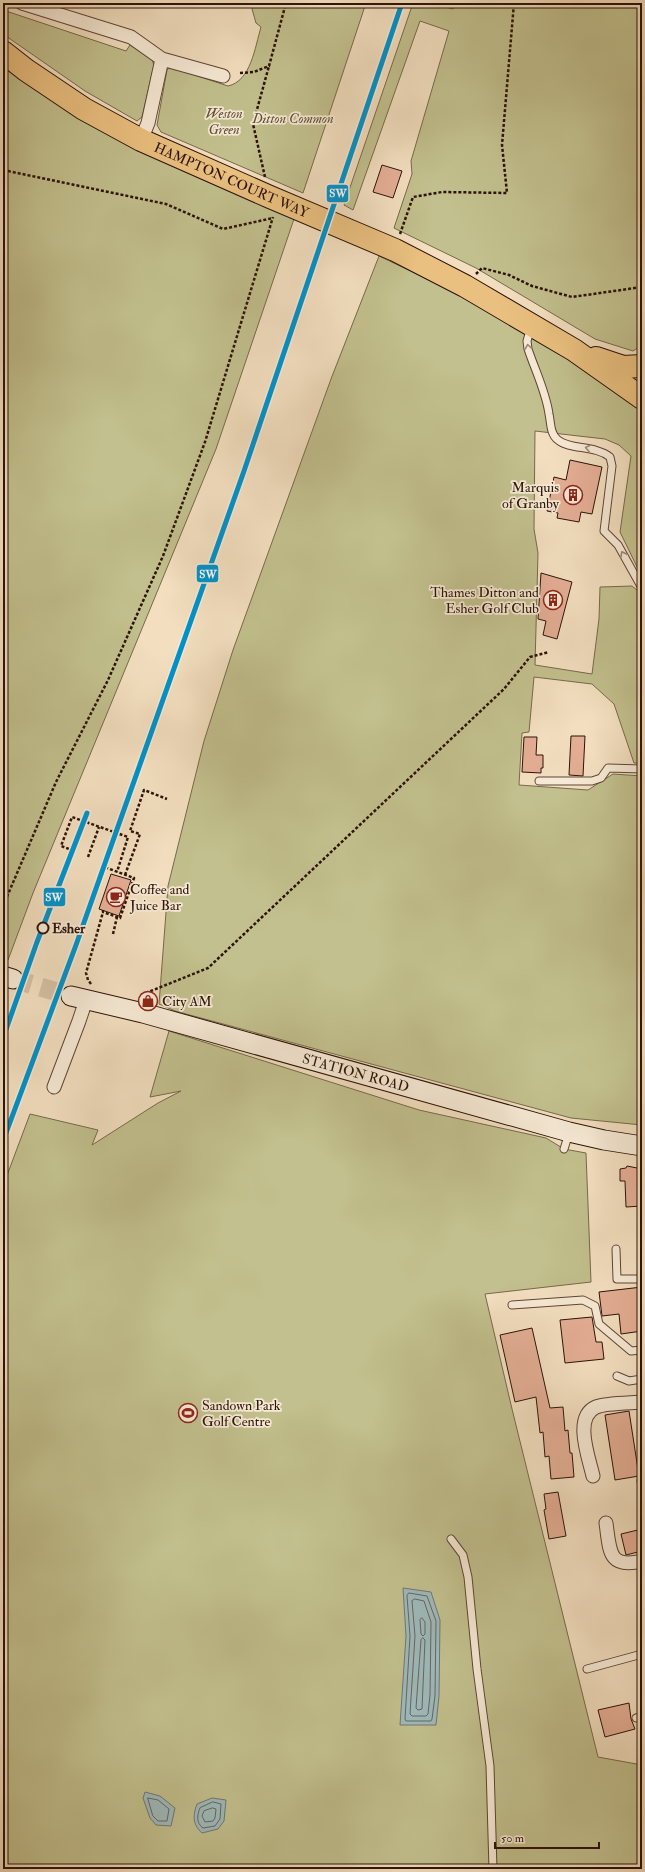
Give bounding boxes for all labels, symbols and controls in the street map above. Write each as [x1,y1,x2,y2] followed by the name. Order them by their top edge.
[205,105,243,138] park label: Weston Green
[251,110,334,127] park label: Ditton Common
[152,138,312,221] street label: HAMPTON COURT WAY
[326,184,349,203] line badge: SW
[329,187,347,200] text: SW
[524,344,533,350] one-way arrow
[585,444,591,453] one-way arrow
[502,479,560,513] place label: Marquis of Granby
[562,484,584,506] building icon: Marquis of Granby
[620,551,628,558] one-way arrow
[196,564,219,583] line badge: SW
[199,568,217,581] text: SW
[430,584,539,617] place label: Thames Ditton and Esher Golf Club
[542,589,564,611] building icon: Thames Ditton and Esher Golf Club
[129,881,190,914] place label: Coffee and Juice Bar
[105,886,127,908] cafe icon: Coffee and Juice Bar
[43,887,66,907] line badge: SW
[45,891,63,904] text: SW
[52,920,86,937] place label: Esher
[36,921,50,935] marker: Esher
[137,990,159,1012] shop icon: City AM
[162,993,212,1011] place label: City AM
[301,1049,411,1095] street label: STATION ROAD
[202,1397,281,1430] place label: Sandown Park Golf Centre
[177,1402,199,1424] sports icon: Sandown Park Golf Centre
[495,1824,599,1850] scale bar
[501,1831,525,1846] text: 50 m

